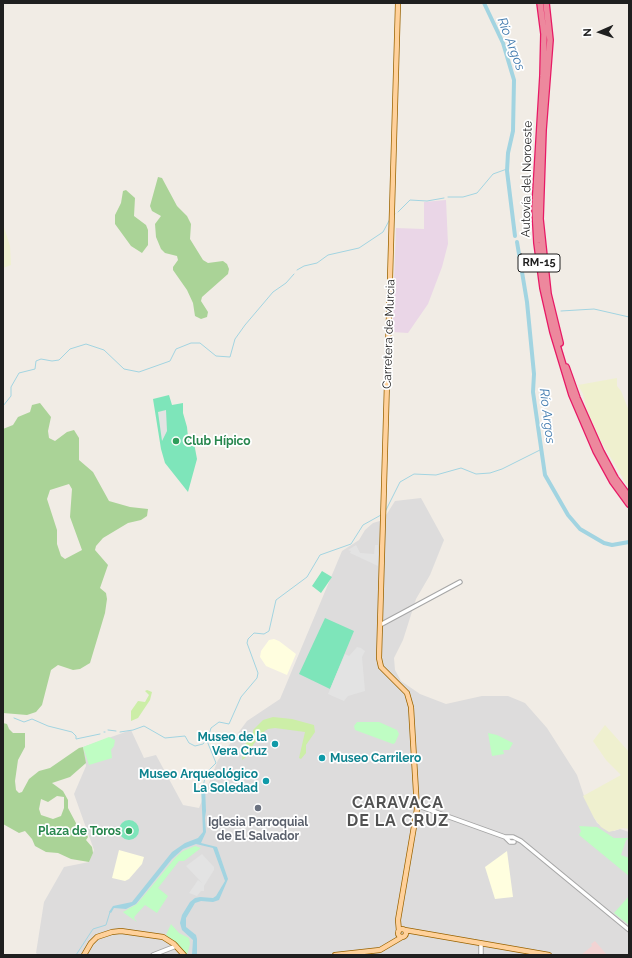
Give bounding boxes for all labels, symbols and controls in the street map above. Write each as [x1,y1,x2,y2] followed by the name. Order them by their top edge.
[580,12,620,52] north arrow
[494,15,528,73] water label: Río Argos
[581,28,594,37] text: N
[519,121,535,237] street label: Autovía del Noroeste
[518,254,560,272] road number: RM-15
[380,279,398,389] street label: Carretera de Murcia
[536,387,558,445] water label: Río Argos
[184,434,251,448] place label: Club Hípico
[171,436,181,446] marker: Club Hípico
[197,730,267,758] place label: Museo de la Vera Cruz
[270,739,280,749] marker: Museo de la Vera Cruz
[330,751,421,765] place label: Museo Carrilero
[317,753,327,763] marker: Museo Carrilero
[139,767,258,795] place label: Museo Arqueológico La Soledad
[261,776,271,786] marker: Museo Arqueológico La Soledad
[347,793,449,831] district label: CARAVACA DE LA CRUZ
[253,803,263,813] marker: Iglesia Parroquial de El Salvador
[208,815,308,843] place label: Iglesia Parroquial de El Salvador
[38,824,121,838] place label: Plaza de Toros
[124,826,134,836] marker: Plaza de Toros

